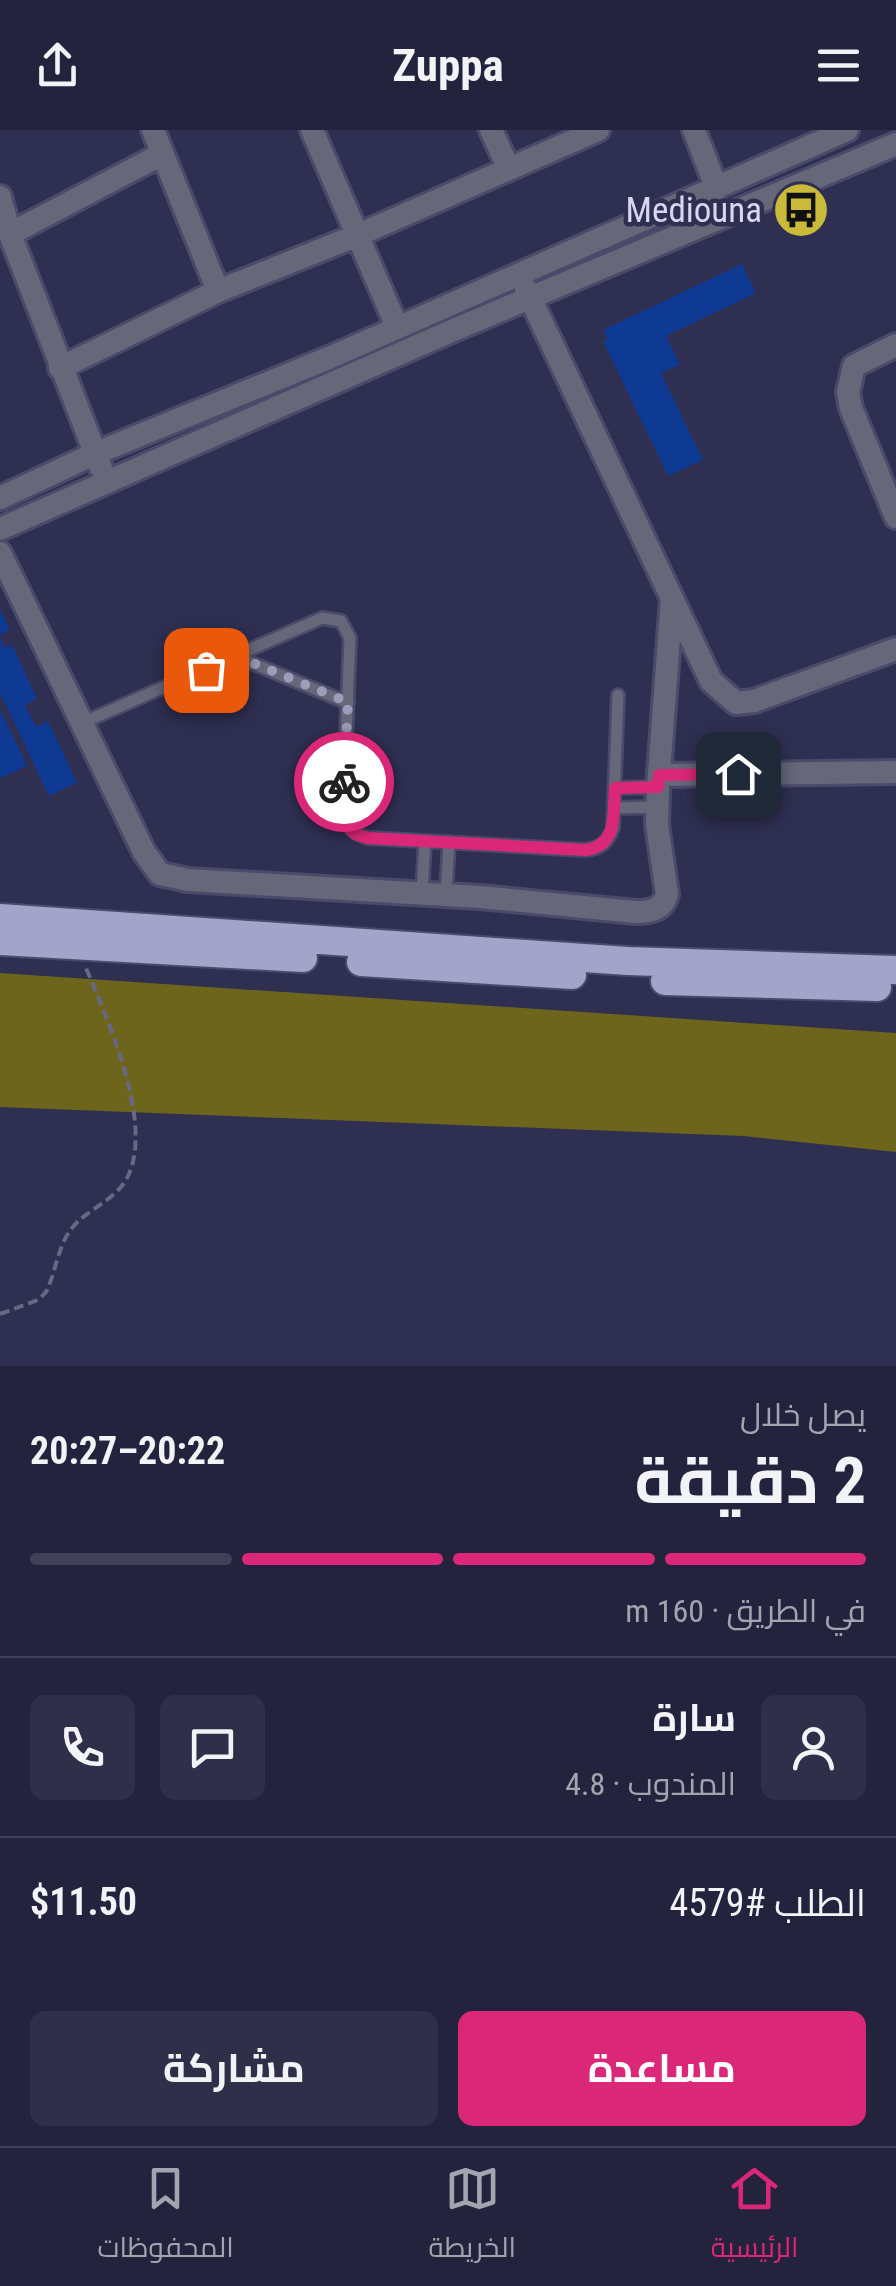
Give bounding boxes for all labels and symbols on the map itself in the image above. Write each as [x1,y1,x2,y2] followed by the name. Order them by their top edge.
[771,180,831,240] bus stop icon: Mediouna
[626,190,762,231] place label: Mediouna
[164,628,249,713] pin
[294,732,394,832] courier
[696,732,781,817] pin

